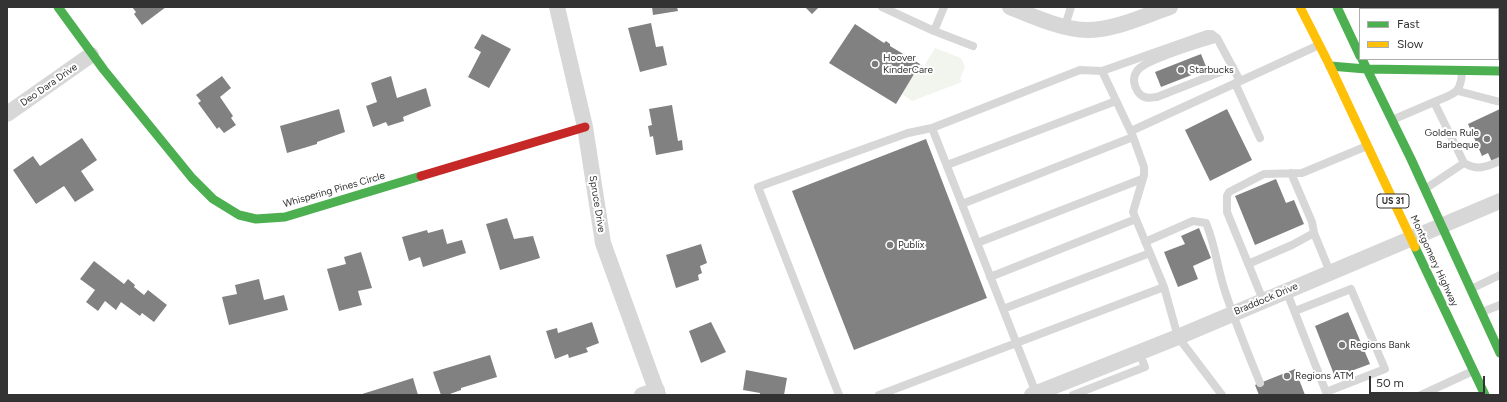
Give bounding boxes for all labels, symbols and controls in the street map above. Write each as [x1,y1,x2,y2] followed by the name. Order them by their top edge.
[1359,8,1499,60] legend
[1397,17,1420,31] text: Fast
[1397,37,1423,51] text: Slow
[883,52,933,76] place label: Hoover KinderCare
[870,59,880,69] marker: Hoover KinderCare
[18,61,80,109] street label: Deo Dara Drive
[1189,64,1234,76] place label: Starbucks
[1176,65,1186,75] marker: Starbucks
[1425,127,1479,150] place label: Golden Rule Barbeque
[1482,134,1492,144] marker: Golden Rule Barbeque
[282,170,386,210] street label: Whispering Pines Circle
[587,175,607,233] street label: Spruce Drive
[1377,194,1409,208] road number: US 31
[1408,213,1460,309] street label: Montgomery Highway
[898,239,924,251] place label: Publix
[885,240,895,250] marker: Publix
[1232,280,1300,318] street label: Braddock Drive
[1350,339,1410,351] place label: Regions Bank
[1337,340,1347,350] marker: Regions Bank
[1371,368,1487,394] scale bar
[1295,370,1354,382] place label: Regions ATM
[1282,371,1292,381] marker: Regions ATM
[1376,376,1404,390] text: 50 m

